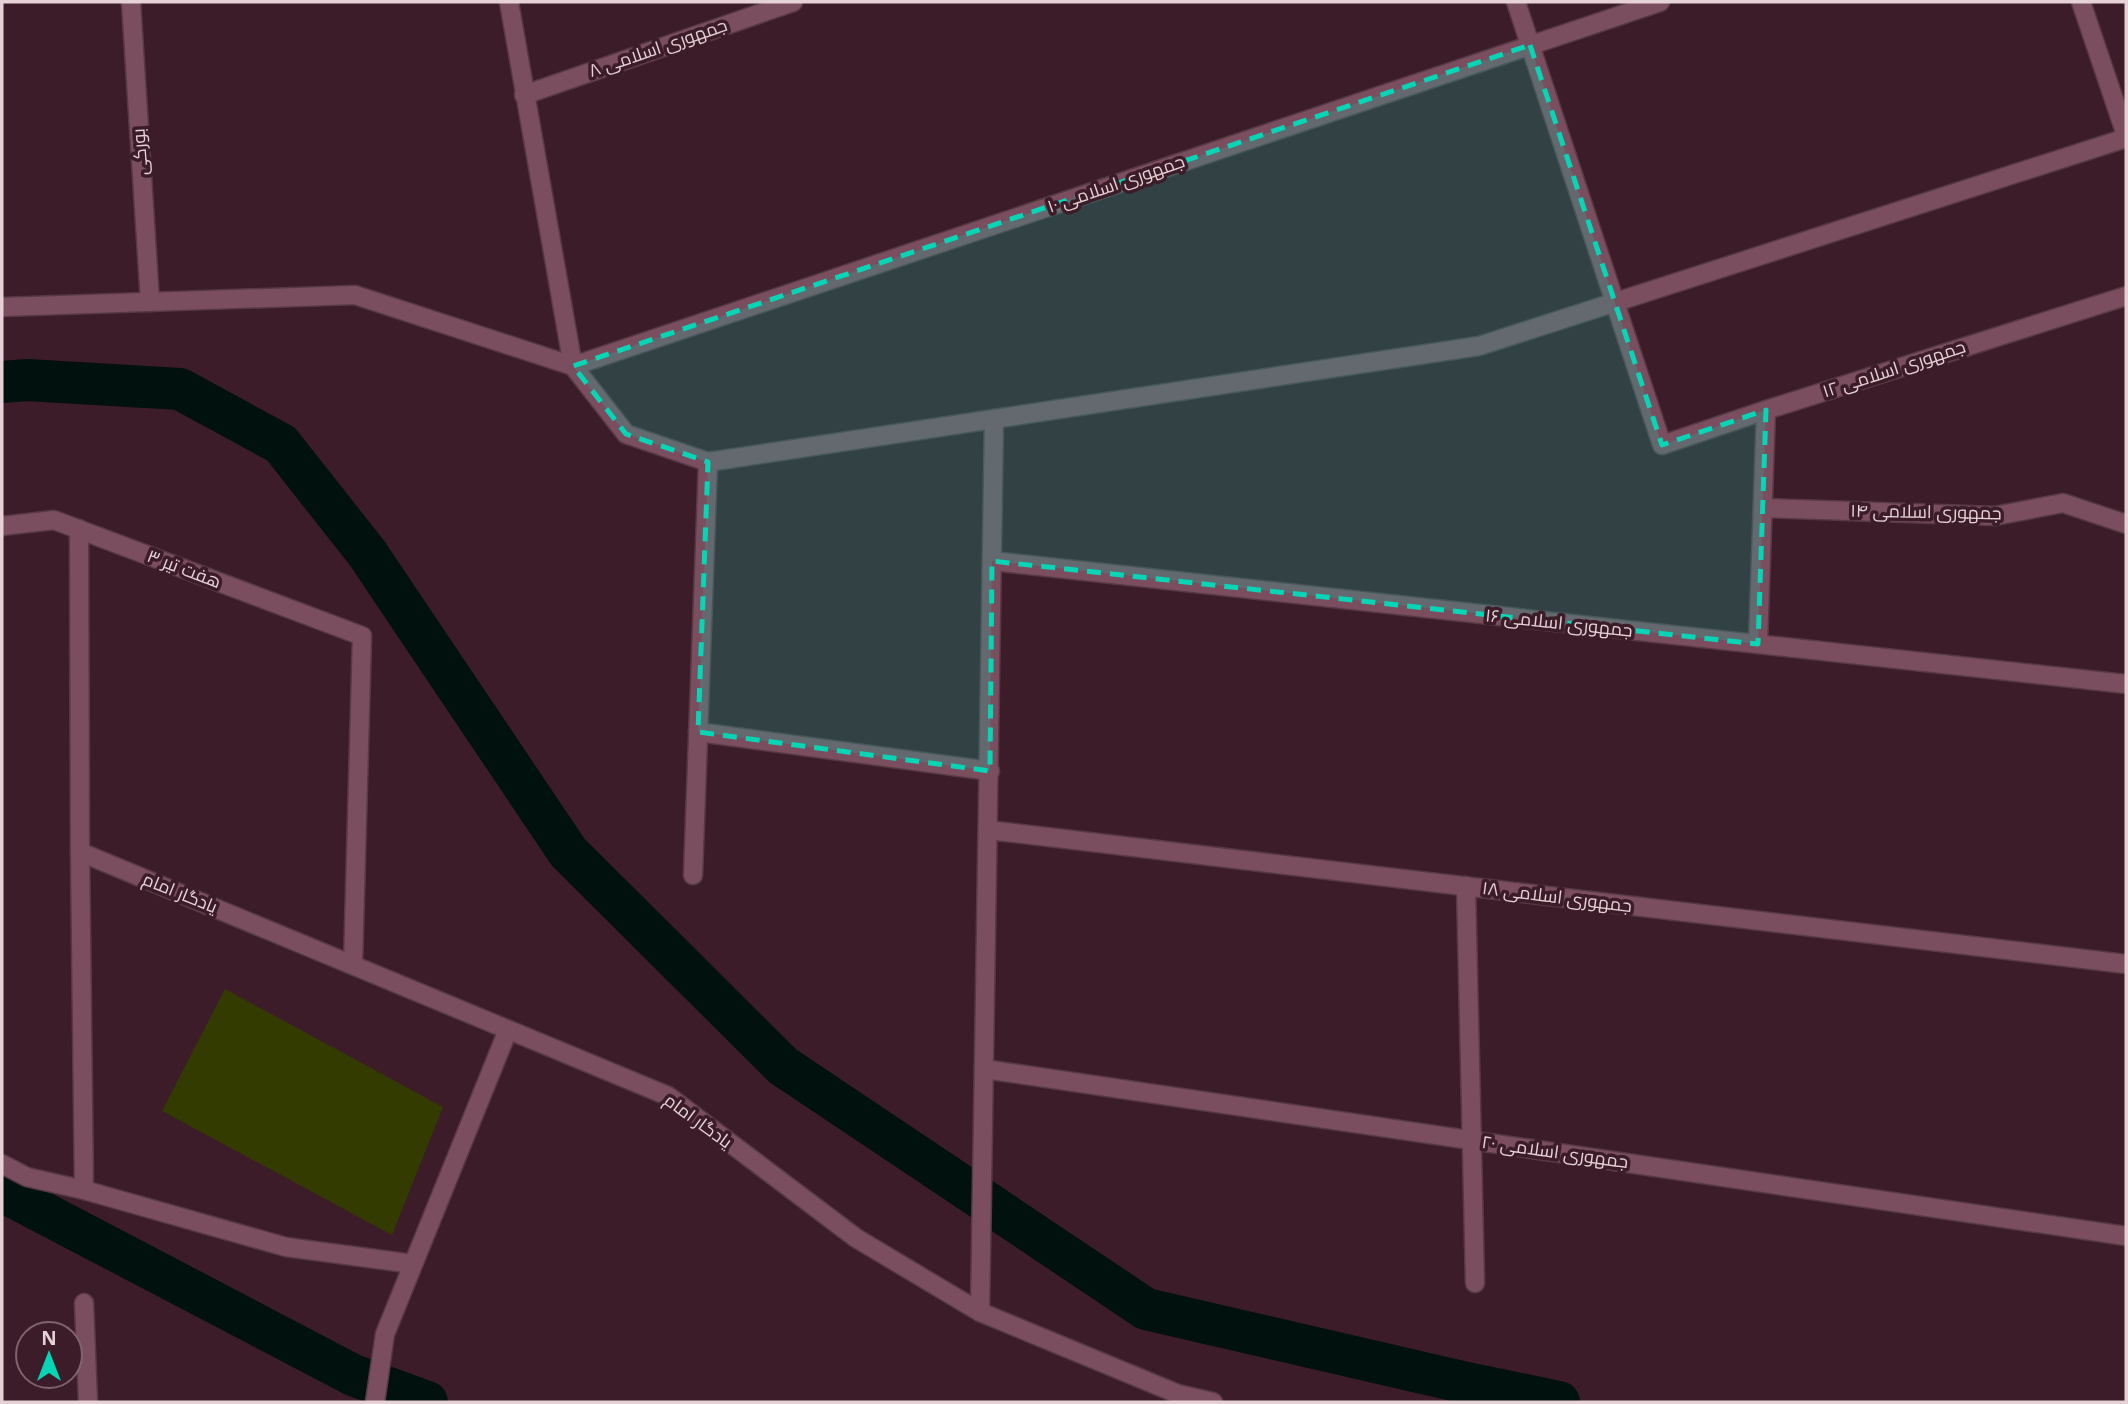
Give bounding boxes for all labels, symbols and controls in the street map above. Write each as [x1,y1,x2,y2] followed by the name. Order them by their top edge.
[585,12,730,82] street label: جمهوری اسلامی ۸
[125,128,153,176] street label: بورکی
[1044,148,1188,218] street label: جمهوری اسلامی ۱۰
[1819,334,1968,402] street label: جمهوری اسلامی ۱۲
[1850,498,2002,524] street label: جمهوری اسلامی ۱۴
[144,543,225,593] street label: هفت تیر ۳
[1484,602,1634,642] street label: جمهوری اسلامی ۱۶
[139,866,222,919] street label: یادگار امام
[1481,875,1633,917] street label: جمهوری اسلامی ۱۸
[659,1087,738,1154] street label: یادگار امام
[1480,1129,1630,1173] street label: جمهوری اسلامی ۲۰
[14,1320,84,1390] north arrow
[41,1325,57,1351] text: N

